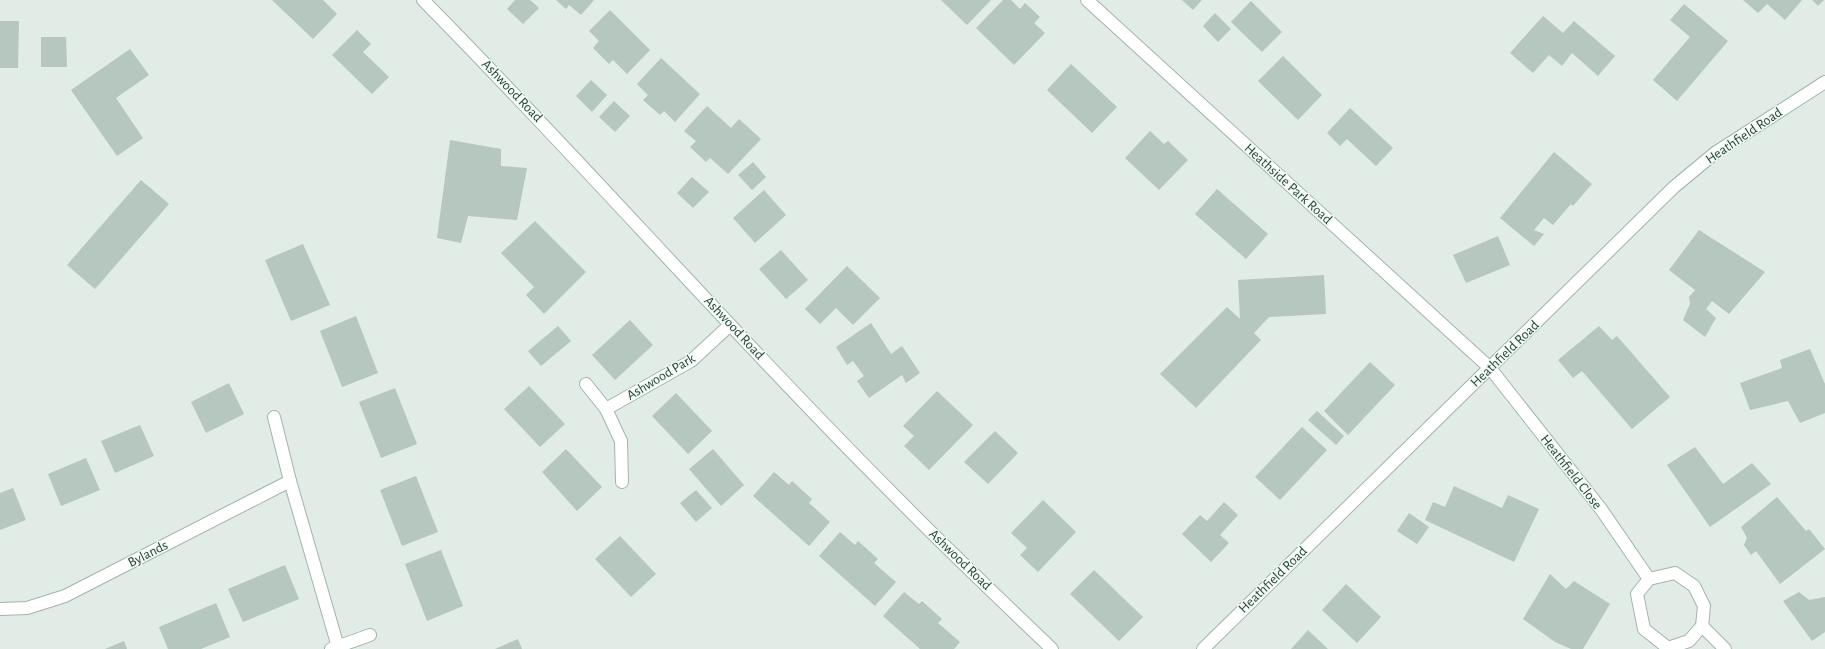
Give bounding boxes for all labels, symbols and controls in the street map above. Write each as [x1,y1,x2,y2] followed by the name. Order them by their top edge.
[479,57,545,125] street label: Ashwood Road
[1703,105,1785,167] street label: Heathfield Road
[1241,141,1335,227] street label: Heathside Park Road
[701,294,767,362] street label: Ashwood Road
[1468,318,1542,390] street label: Heathfield Road
[624,351,698,403] street label: Ashwood Park
[1538,432,1604,512] street label: Heathfield Close
[926,527,994,593] street label: Ashwood Road
[126,538,170,570] street label: Bylands
[1236,544,1310,616] street label: Heathfield Road

